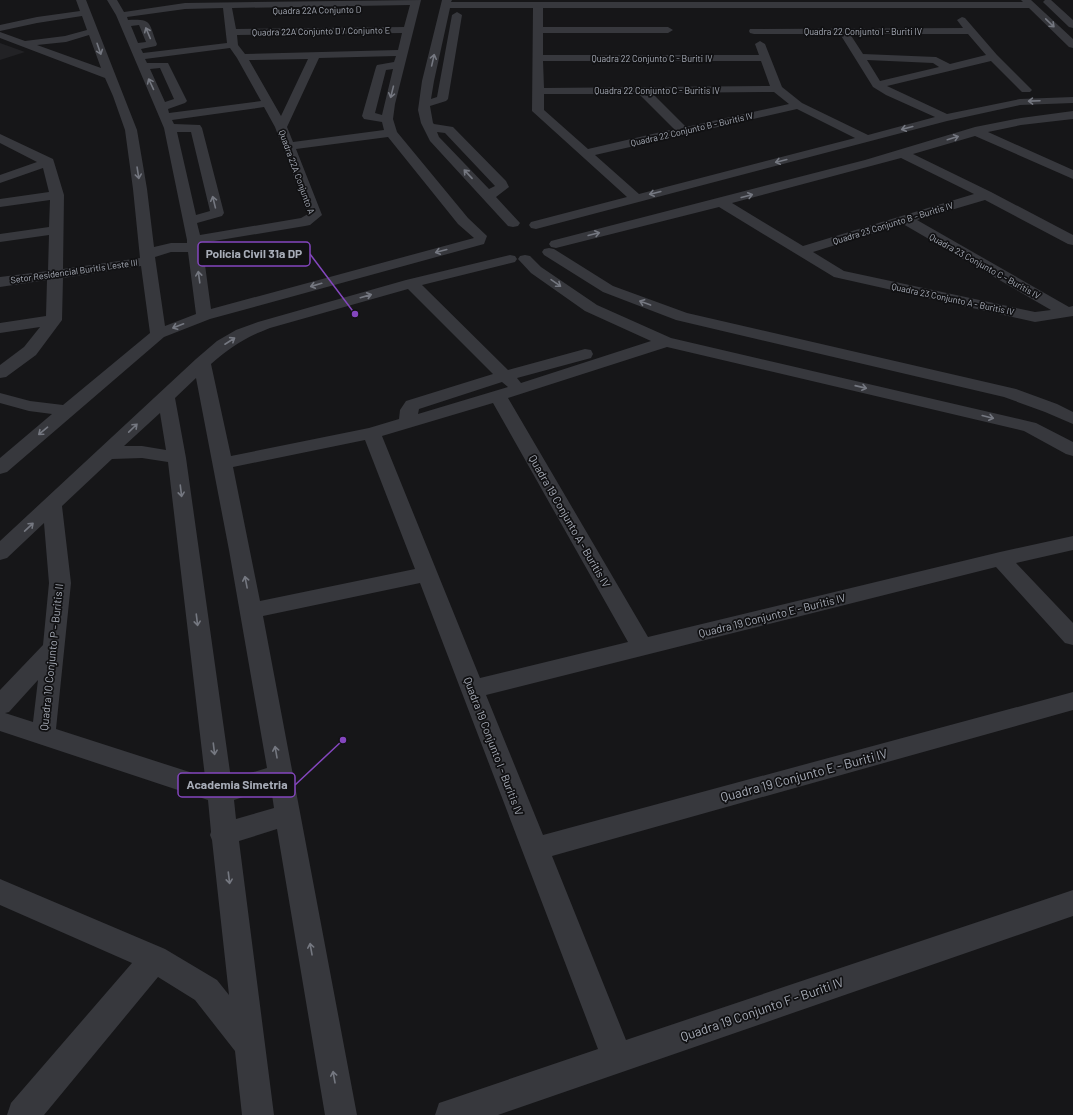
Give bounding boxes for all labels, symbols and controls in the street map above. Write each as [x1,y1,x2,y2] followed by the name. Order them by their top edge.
[273,4,361,16] street label: Quadra 22A Conjunto D
[1045,18,1055,27] one-way arrow
[252,24,390,38] street label: Quadra 22A Conjunto D / Conjunto E
[804,26,922,37] street label: Quadra 22 Conjunto I - Buriti IV
[143,28,151,40] one-way arrow
[96,43,104,55] one-way arrow
[591,53,713,64] street label: Quadra 22 Conjunto C - Buriti IV
[429,54,437,67] one-way arrow
[147,78,154,90] one-way arrow
[388,85,395,98] one-way arrow
[594,85,720,96] street label: Quadra 22 Conjunto C - Buritis IV
[1028,97,1041,105] one-way arrow
[630,110,754,148] street label: Quadra 22 Conjunto B - Buritis IV
[901,125,914,132] one-way arrow
[277,129,317,216] street label: Quadra 22A Conjunto A
[946,134,959,141] one-way arrow
[775,158,788,166] one-way arrow
[134,166,142,179] one-way arrow
[463,169,473,179] one-way arrow
[649,190,662,197] one-way arrow
[740,192,753,199] one-way arrow
[210,196,217,209] one-way arrow
[831,199,955,247] street label: Quadra 23 Conjunto B - Buritis IV
[587,230,600,238] one-way arrow
[928,231,1042,301] street label: Quadra 23 Conjunto C - Buritis IV
[198,242,310,266] callout: Polícia Civil 31a DP
[206,246,302,260] text: Polícia Civil 31a DP
[435,248,448,255] one-way arrow
[10,257,138,285] street label: Setor Residencial Buritis Leste III
[195,271,203,284] one-way arrow
[550,279,561,287] one-way arrow
[891,281,1015,317] street label: Quadra 23 Conjunto A - Buritis IV
[310,282,323,289] one-way arrow
[359,291,372,299] one-way arrow
[639,299,651,307] one-way arrow
[172,322,184,330] one-way arrow
[224,337,235,345] one-way arrow
[854,384,867,392] one-way arrow
[981,413,994,421] one-way arrow
[128,424,138,433] one-way arrow
[38,427,49,436] one-way arrow
[527,452,614,590] street label: Quadra 19 Conjunto A - Buritis IV
[177,484,185,497] one-way arrow
[24,522,34,532] one-way arrow
[242,576,250,589] one-way arrow
[37,583,65,731] street label: Quadra 10 Conjunto P - Buritis II
[697,590,847,640] street label: Quadra 19 Conjunto E - Buritis IV
[194,613,201,626] one-way arrow
[462,675,527,818] street label: Quadra 19 Conjunto I - Buritis IV
[210,742,218,755] one-way arrow
[719,745,890,805] street label: Quadra 19 Conjunto E - Buriti IV
[272,746,280,759] one-way arrow
[178,773,295,797] callout: Academia Simetria
[187,777,287,791] text: Academia Simetria
[225,871,232,884] one-way arrow
[307,943,315,956] one-way arrow
[678,973,846,1045] street label: Quadra 19 Conjunto F - Buriti IV
[330,1070,338,1083] one-way arrow

